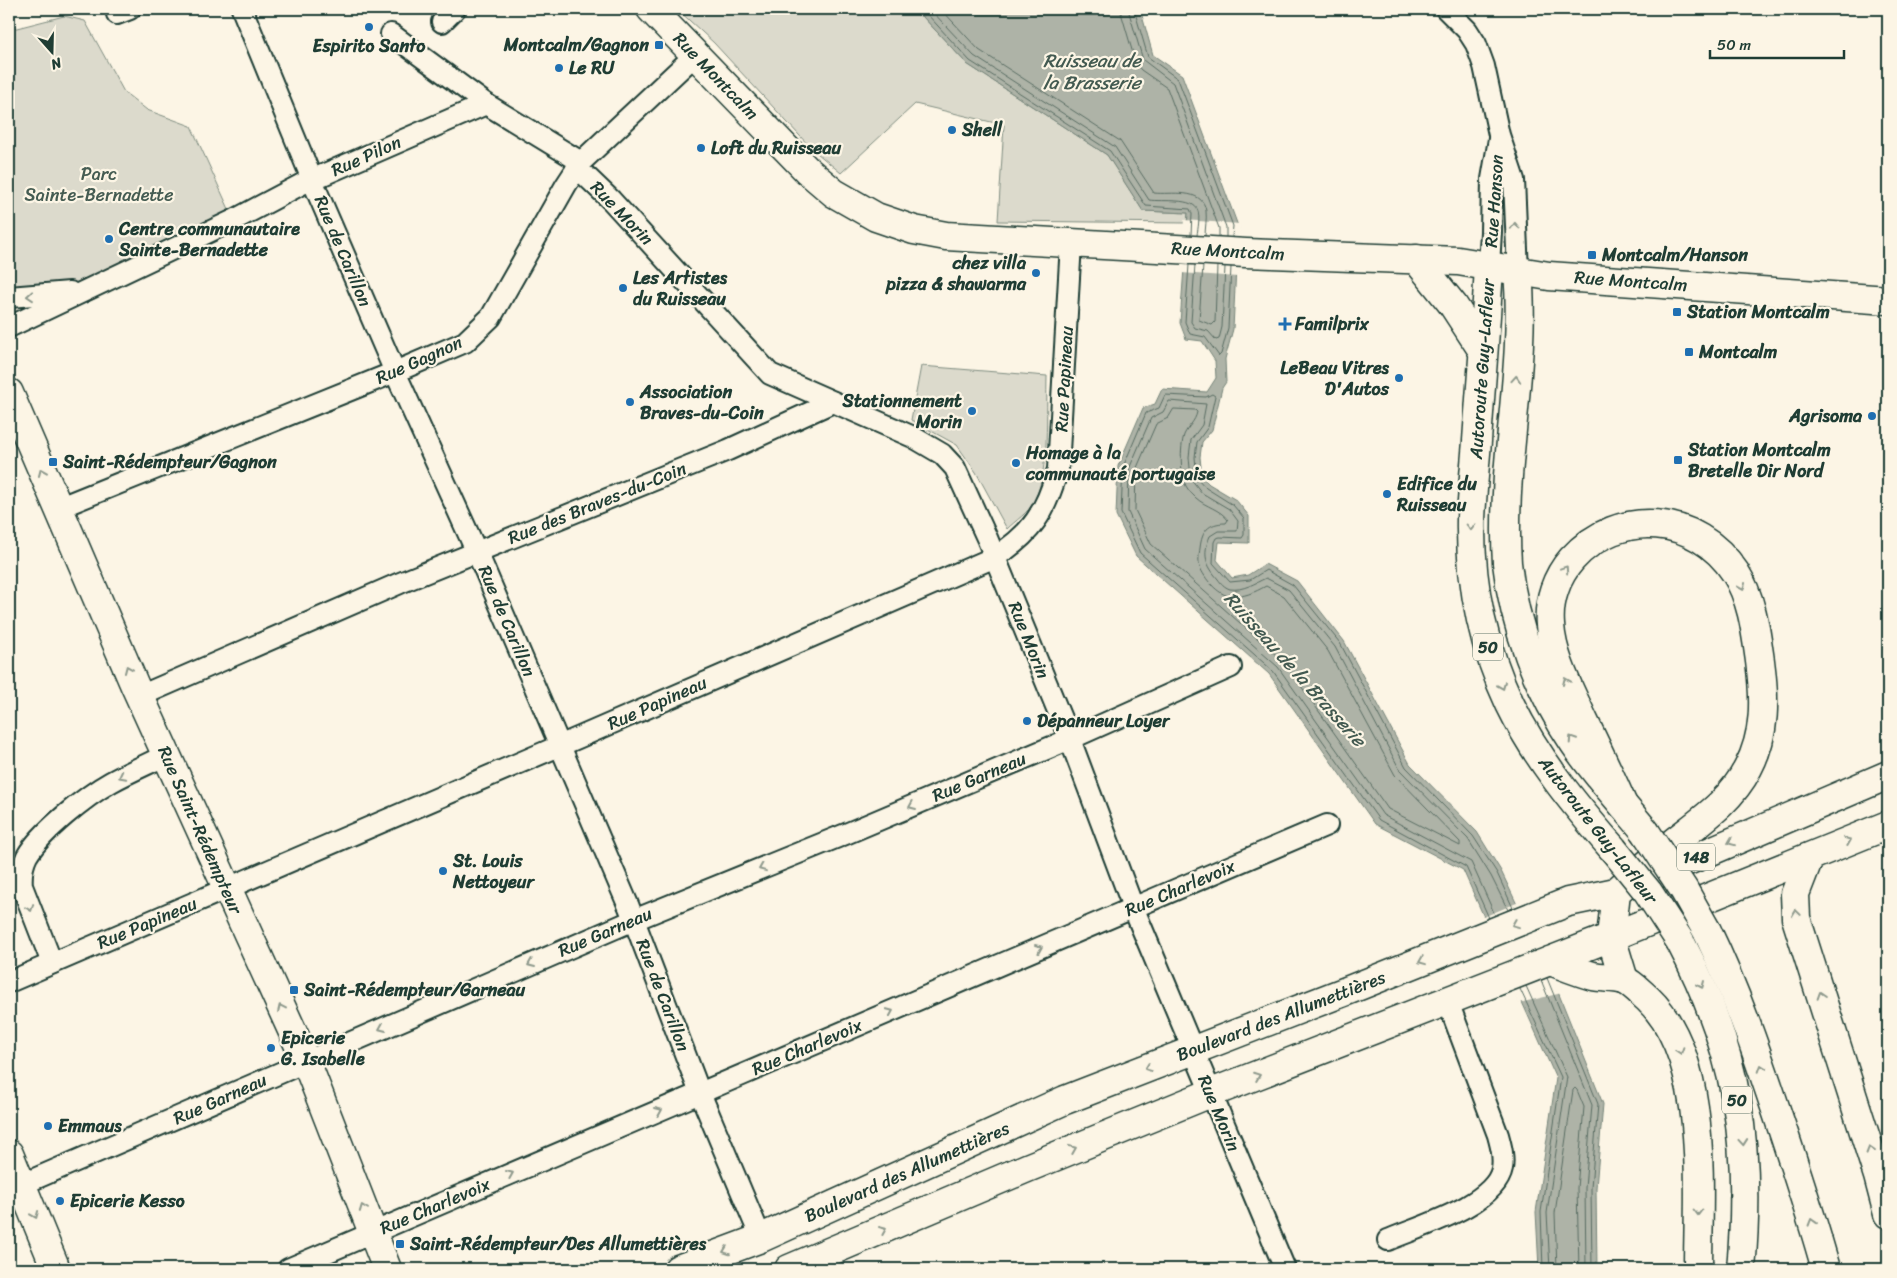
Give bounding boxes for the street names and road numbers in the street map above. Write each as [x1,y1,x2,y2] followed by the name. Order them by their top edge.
[665,24,767,128] street label: Rue Montcalm
[326,126,407,186] street label: Rue Pilon
[1475,153,1513,249] street label: Rue Hanson
[582,173,662,253] street label: Rue Morin
[305,190,381,312] street label: Rue de Carillon
[1171,232,1286,270] street label: Rue Montcalm
[1573,261,1689,301] street label: Rue Montcalm
[1460,276,1504,461] street label: Autoroute Guy-Lafleur
[1045,325,1083,433] street label: Rue Papineau
[370,326,468,393] street label: Rue Gagnon
[503,452,691,553] street label: Rue des Braves-du-Coin
[469,560,545,682] street label: Rue de Carillon
[999,597,1059,684] street label: Rue Morin
[1473,634,1503,660] road number: 50
[602,667,712,739] street label: Rue Papineau
[149,741,252,921] street label: Rue Saint-Rédempteur
[927,743,1031,811] street label: Rue Garneau
[1529,748,1667,912] street label: Autoroute Guy-Lafleur
[1677,844,1715,870] road number: 148
[1120,850,1241,926] street label: Rue Charlevoix
[92,887,202,958] street label: Rue Papineau
[553,898,657,966] street label: Rue Garneau
[627,934,699,1056] street label: Rue de Carillon
[1172,961,1391,1071] street label: Boulevard des Allumettières
[747,1009,868,1085] street label: Rue Charlevoix
[168,1064,272,1134] street label: Rue Garneau
[1188,1070,1250,1157] street label: Rue Morin
[1722,1086,1752,1114] road number: 50
[799,1112,1016,1232] street label: Boulevard des Allumettières
[375,1168,496,1244] street label: Rue Charlevoix

